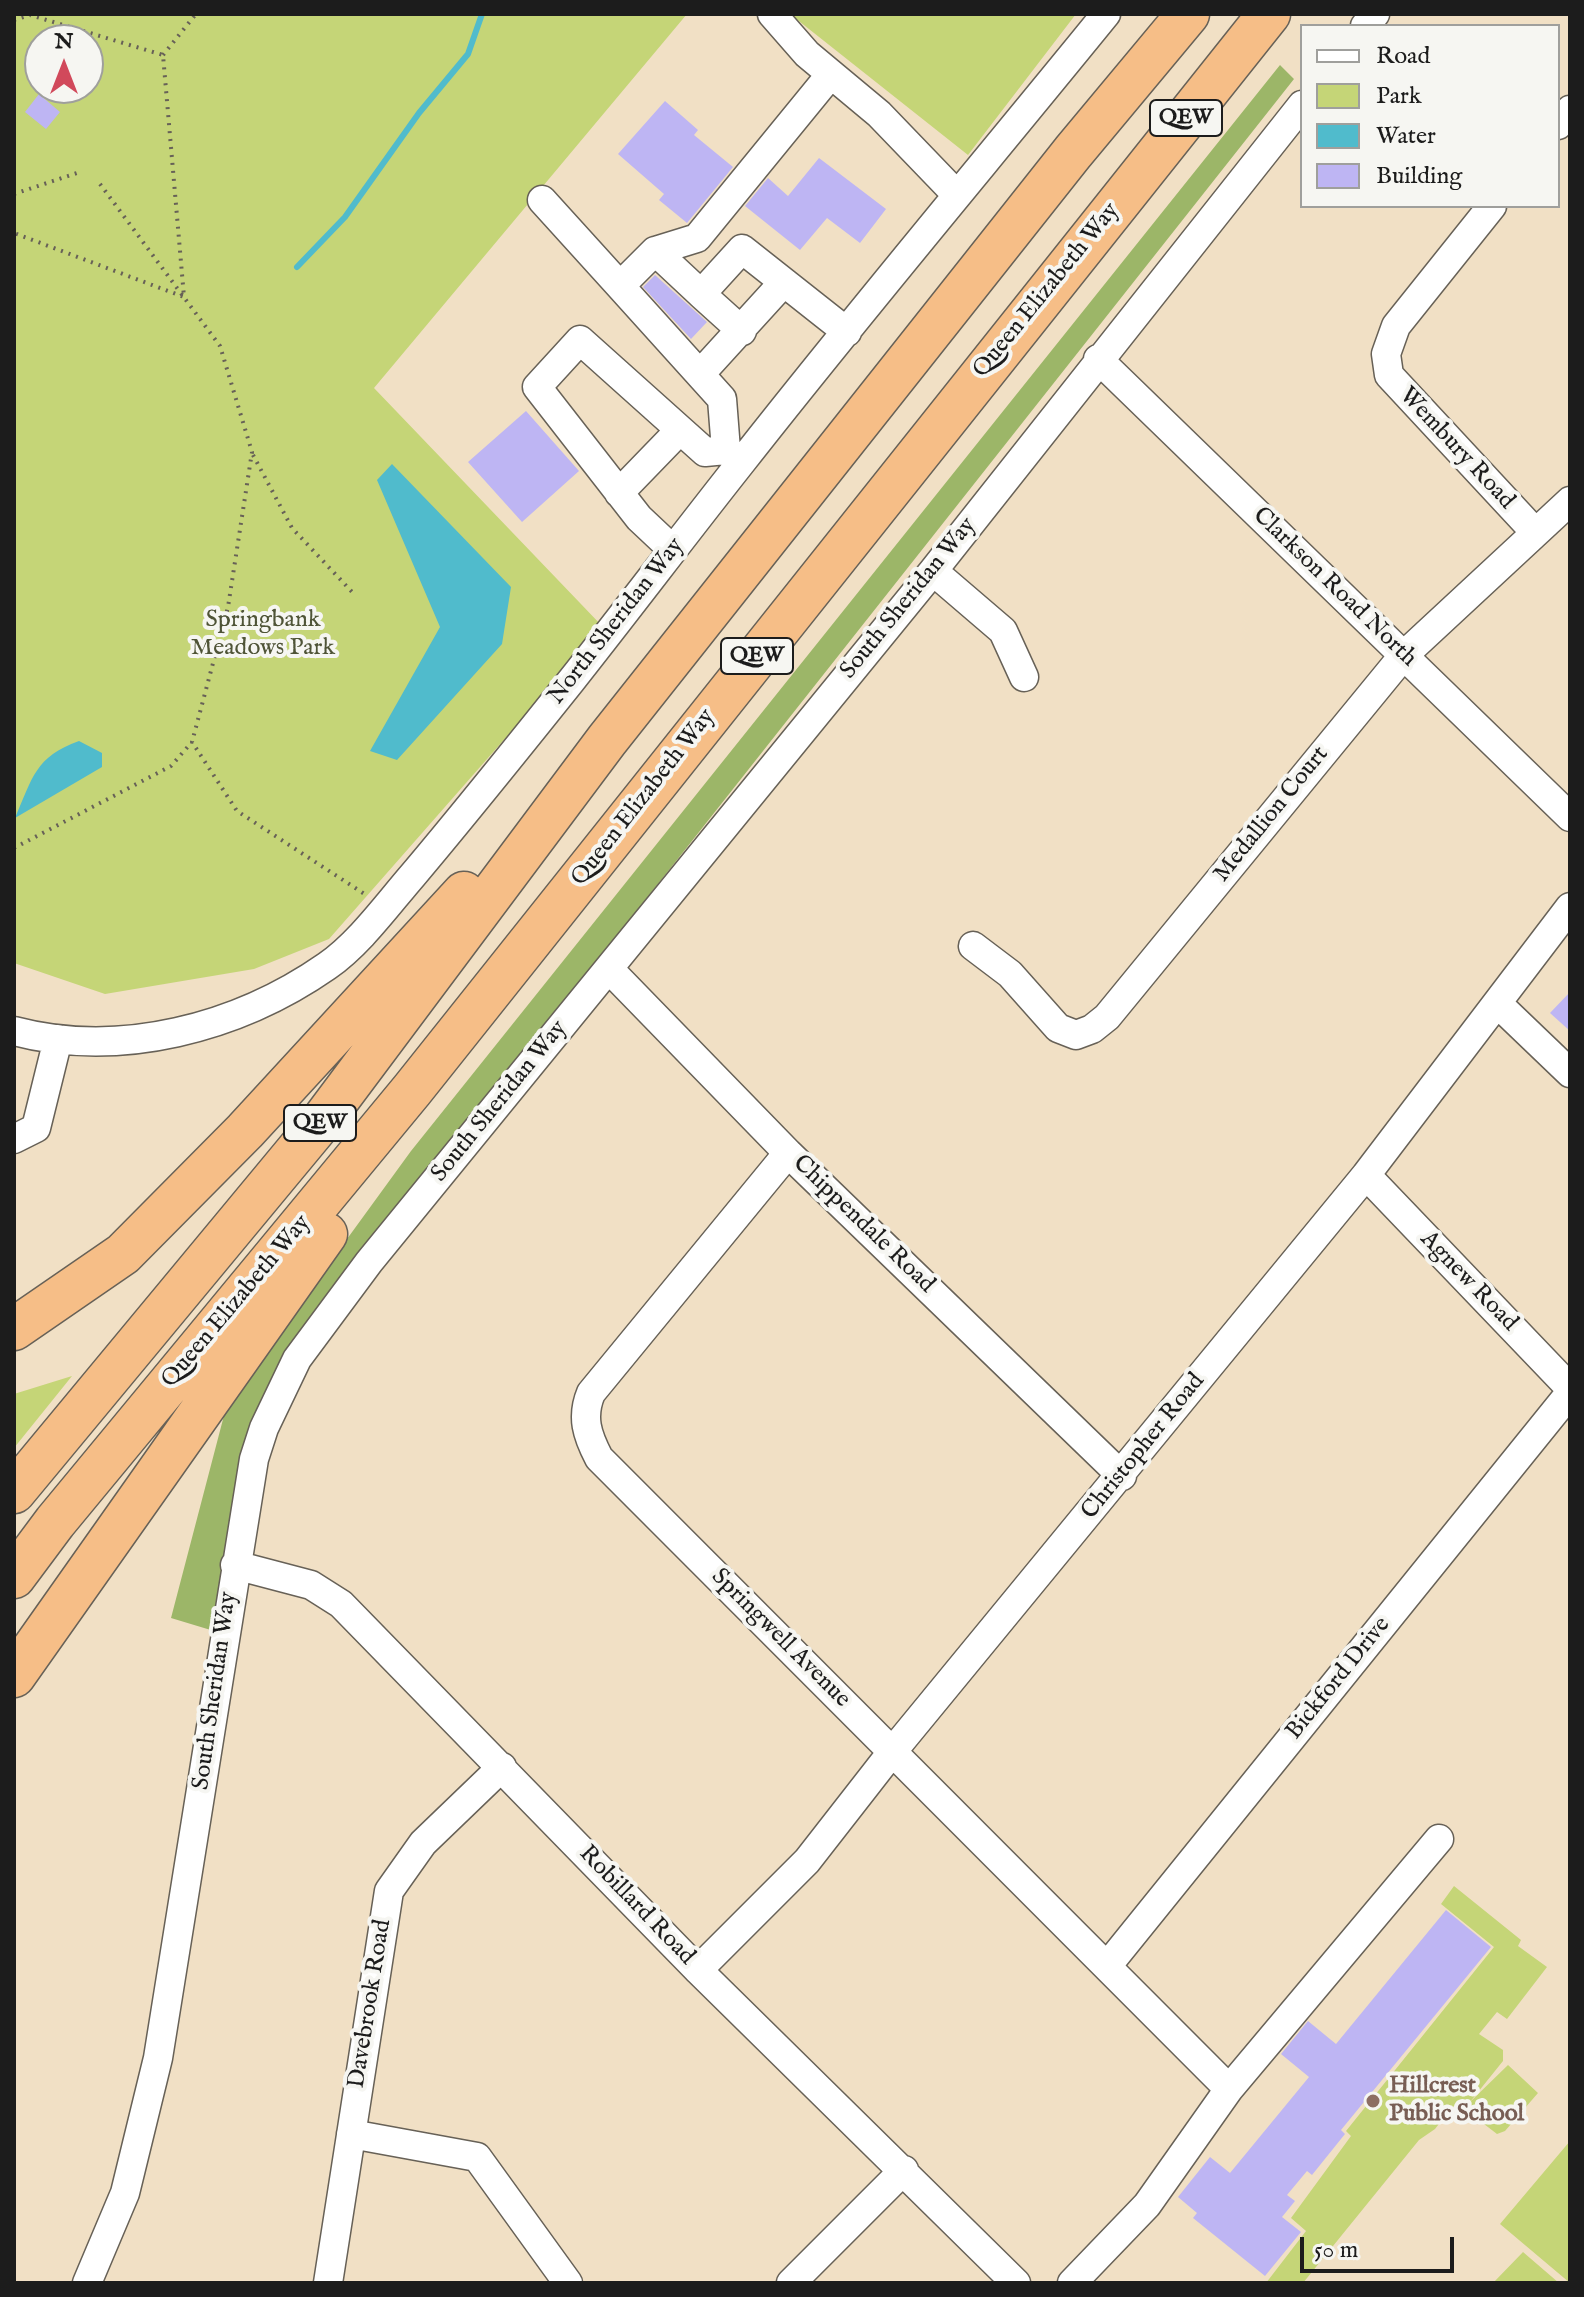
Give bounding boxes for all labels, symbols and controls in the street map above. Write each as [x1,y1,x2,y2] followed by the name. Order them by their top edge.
[24,24,104,104] north arrow
[1300,24,1560,208] legend
[54,28,74,56] text: N
[1376,41,1430,72] text: Road
[1376,81,1422,112] text: Park
[1150,100,1222,136] road number: QEW
[1376,121,1436,152] text: Water
[1376,161,1462,192] text: Building
[968,198,1126,384] street label: Queen Elizabeth Way
[1392,382,1520,516] street label: Wembury Road
[1246,502,1422,674] street label: Clarkson Road North
[835,512,983,686] street label: South Sheridan Way
[543,533,691,711] street label: North Sheridan Way
[191,607,335,663] park label: Springbank Meadows Park
[721,638,793,674] road number: QEW
[566,704,722,892] street label: Queen Elizabeth Way
[1208,741,1336,889] street label: Medallion Court
[426,1015,574,1189] street label: South Sheridan Way
[284,1105,356,1141] road number: QEW
[786,1150,940,1300] street label: Chippendale Road
[156,1210,318,1394] street label: Queen Elizabeth Way
[1413,1226,1523,1338] street label: Agnew Road
[1076,1368,1212,1526] street label: Christopher Road
[704,1563,856,1715] street label: Springwell Avenue
[188,1590,244,1792] street label: South Sheridan Way
[1281,1612,1397,1746] street label: Bickford Drive
[572,1840,700,1972] street label: Robillard Road
[343,1918,399,2090] street label: Davebrook Road
[1389,2073,1524,2129] place label: Hillcrest Public School
[1364,2092,1382,2110] marker: Hillcrest Public School
[1304,2221,1458,2271] scale bar
[1314,2235,1358,2266] text: 50 m

